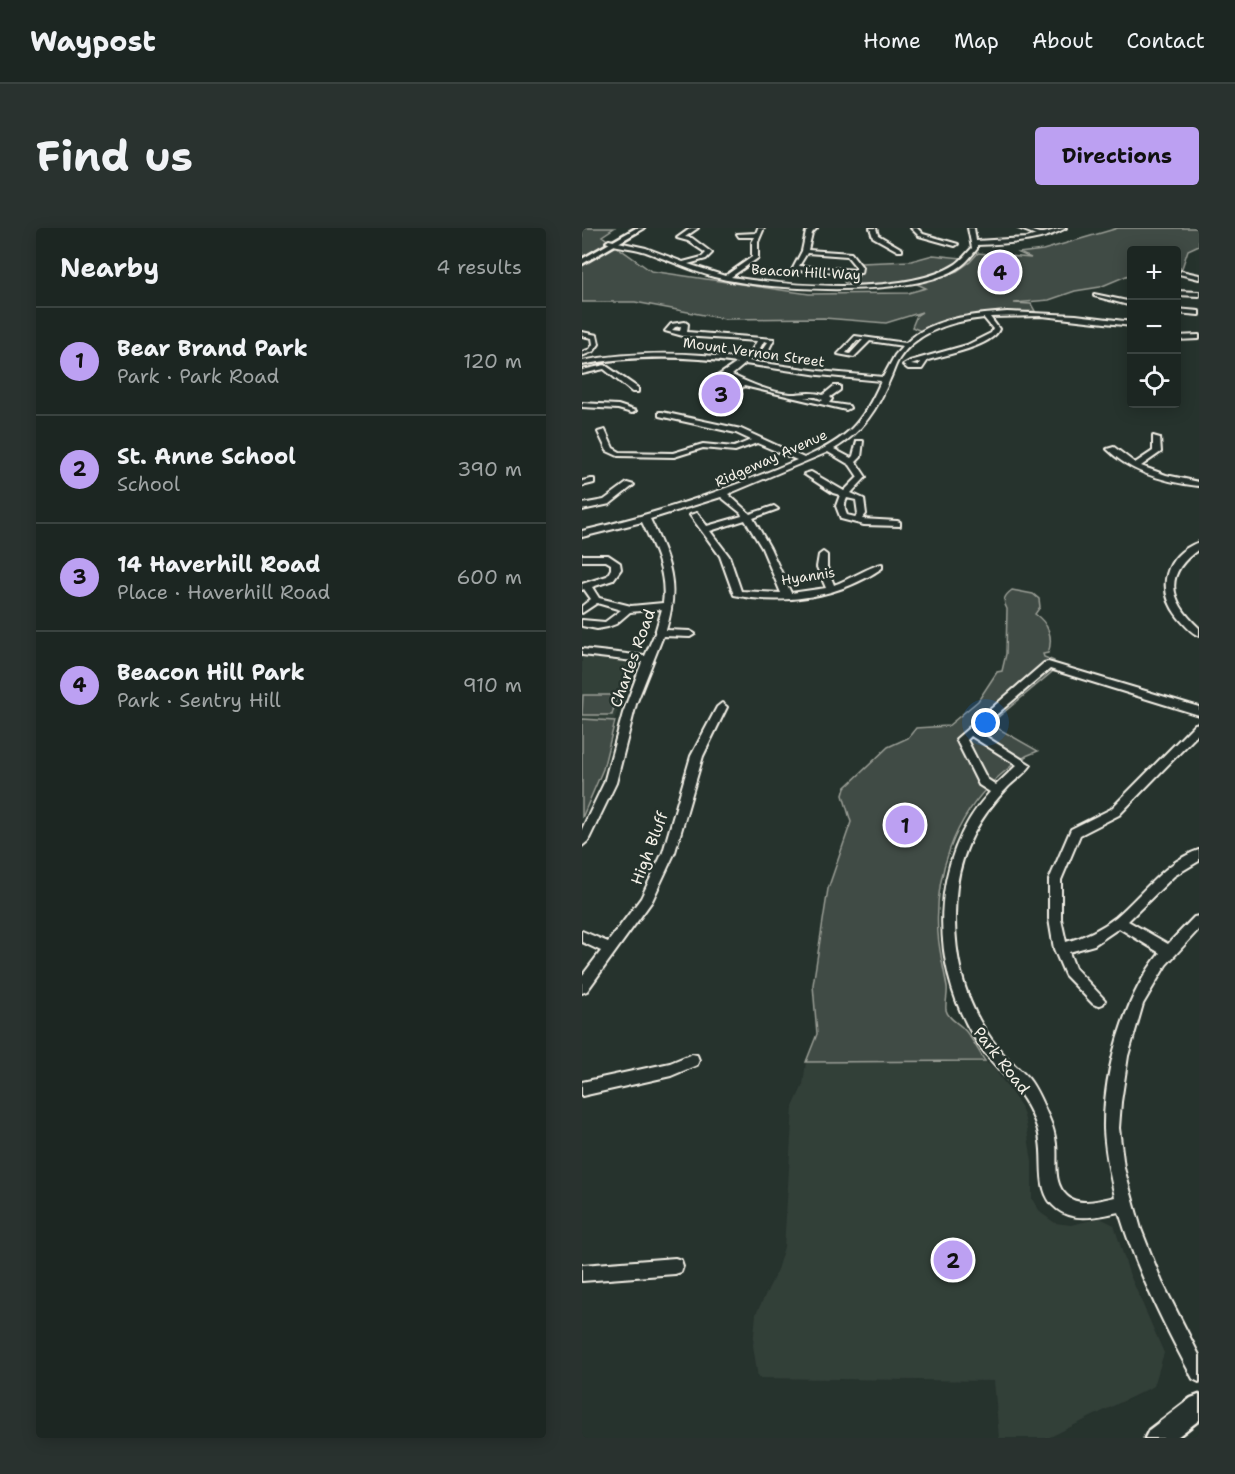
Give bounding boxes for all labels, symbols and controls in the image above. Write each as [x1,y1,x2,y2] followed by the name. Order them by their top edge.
[30,22,156,60] text: Waypost
[863,27,921,55] text: Home
[954,27,999,55] text: Map
[1032,27,1093,55] text: About
[1126,27,1205,55] text: Contact
[1035,127,1199,185] button: Directions
[36,128,193,184] text: Find us
[1127,246,1181,408] map controls
[1127,246,1181,300] button: +
[60,250,159,285] text: Nearby
[980,250,1020,294] pin: 4
[436,254,522,280] text: 4 results
[751,260,861,284] street label: Beacon Hill Way
[1127,300,1181,354] button: −
[682,333,826,371] street label: Mount Vernon Street
[117,334,308,363] text: Bear Brand Park
[75,348,84,374] text: 1
[463,348,522,374] text: 120 m
[1127,354,1181,408] button: locate
[117,363,279,389] text: Park · Park Road
[702,372,740,416] pin: 3
[712,425,830,491] street label: Ridgeway Avenue
[117,442,296,471] text: St. Anne School
[73,456,87,482] text: 2
[457,456,522,482] text: 390 m
[117,471,180,497] text: School
[117,550,320,579] text: 14 Haverhill Road
[780,563,836,589] street label: Hyannis
[73,564,87,590] text: 3
[457,564,522,590] text: 600 m
[117,579,330,605] text: Place · Haverhill Road
[605,606,660,710] street label: Charles Road
[117,658,305,687] text: Beacon Hill Park
[73,672,87,698] text: 4
[463,672,522,698] text: 910 m
[117,687,281,713] text: Park · Sentry Hill
[971,708,1000,737] your location
[886,802,924,848] pin: 1
[626,808,673,888] street label: High Bluff
[969,1022,1035,1098] street label: Park Road
[934,1238,973,1282] pin: 2

